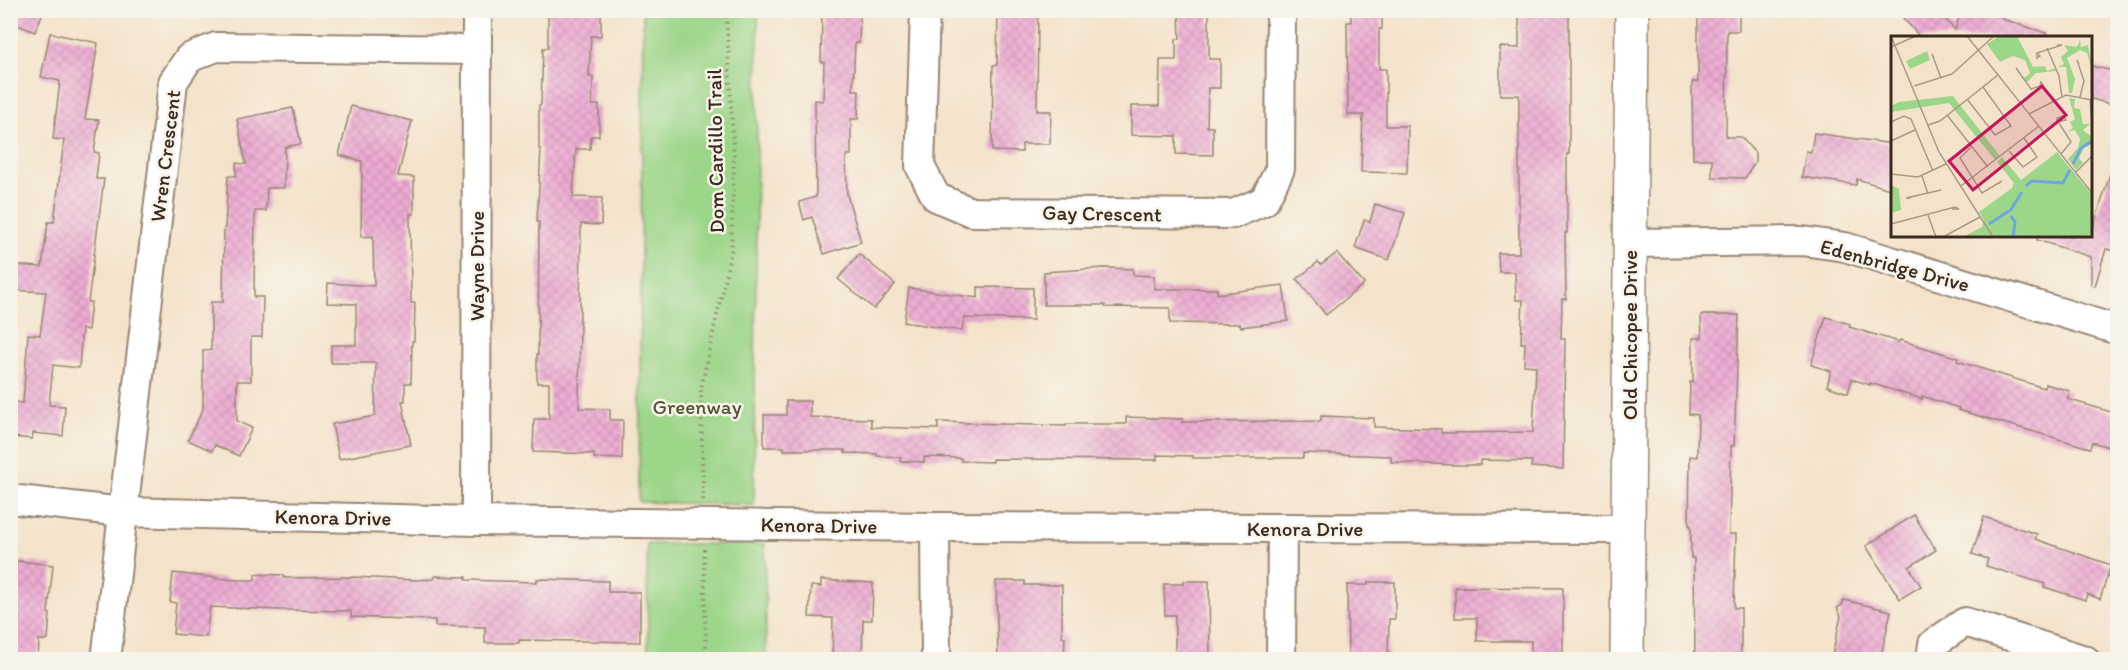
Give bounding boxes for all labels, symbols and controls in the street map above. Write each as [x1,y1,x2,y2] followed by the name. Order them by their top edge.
[1891,36,2092,237] inset map
[701,68,729,234] street label: Dom Cardillo Trail
[144,88,186,223] street label: Wren Crescent
[1042,199,1162,227] street label: Gay Crescent
[464,211,489,321] street label: Wayne Drive
[1818,233,1972,297] street label: Edenbridge Drive
[1617,250,1642,420] street label: Old Chicopee Drive
[652,394,742,419] park label: Greenway
[274,503,392,531] street label: Kenora Drive
[760,511,878,539] street label: Kenora Drive
[1247,516,1363,541] street label: Kenora Drive

